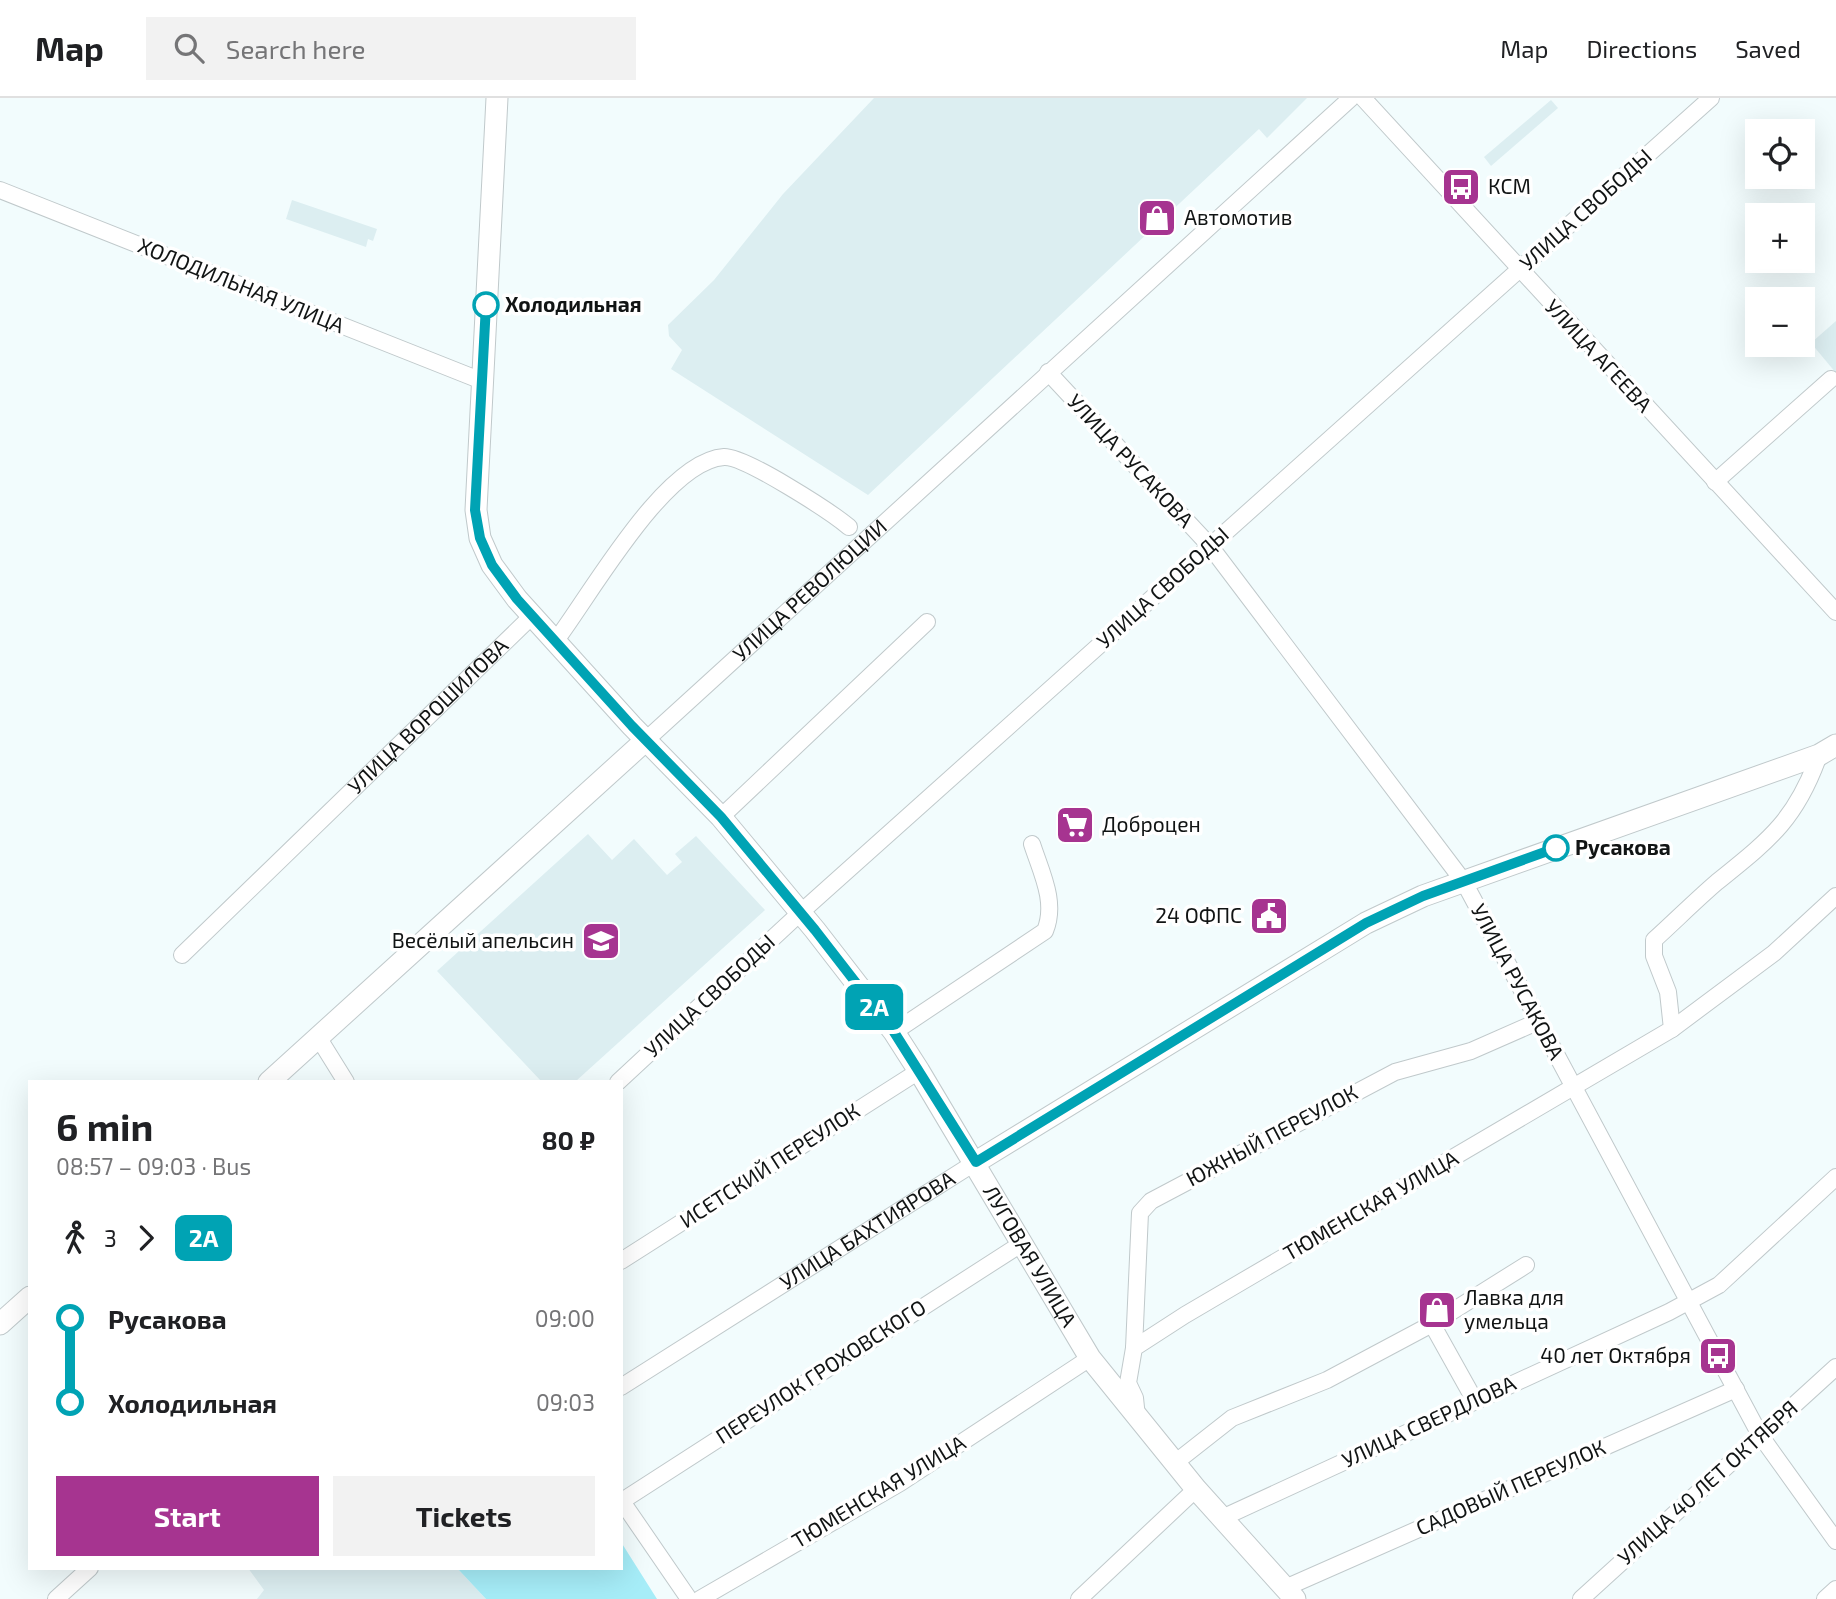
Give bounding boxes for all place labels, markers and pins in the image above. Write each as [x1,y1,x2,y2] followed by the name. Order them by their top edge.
[1440,166,1482,208] bus stop icon: КСМ
[1488,173,1531,198] place label: КСМ
[1136,197,1178,239] shop icon: Автомотив
[1184,204,1292,229] place label: Автомотив
[505,291,642,316] place label: Холодильная
[473,292,499,318] marker: Холодильная
[1054,804,1096,846] supermarket icon: Доброцен
[1102,811,1201,836] place label: Доброцен
[1575,834,1671,859] place label: Русакова
[1543,835,1569,861] marker: Русакова
[1248,895,1290,937] public building icon: 24 ОФПС
[1155,902,1242,927] place label: 24 ОФПС
[580,920,622,962] school or university icon: Весёлый апельсин
[392,927,574,952] place label: Весёлый апельсин
[1464,1284,1564,1334] place label: Лавка для умельца
[1416,1289,1458,1331] shop icon: Лавка для умельца
[1697,1335,1739,1377] bus stop icon: 40 лет Октября
[1540,1342,1691,1367] place label: 40 лет Октября

